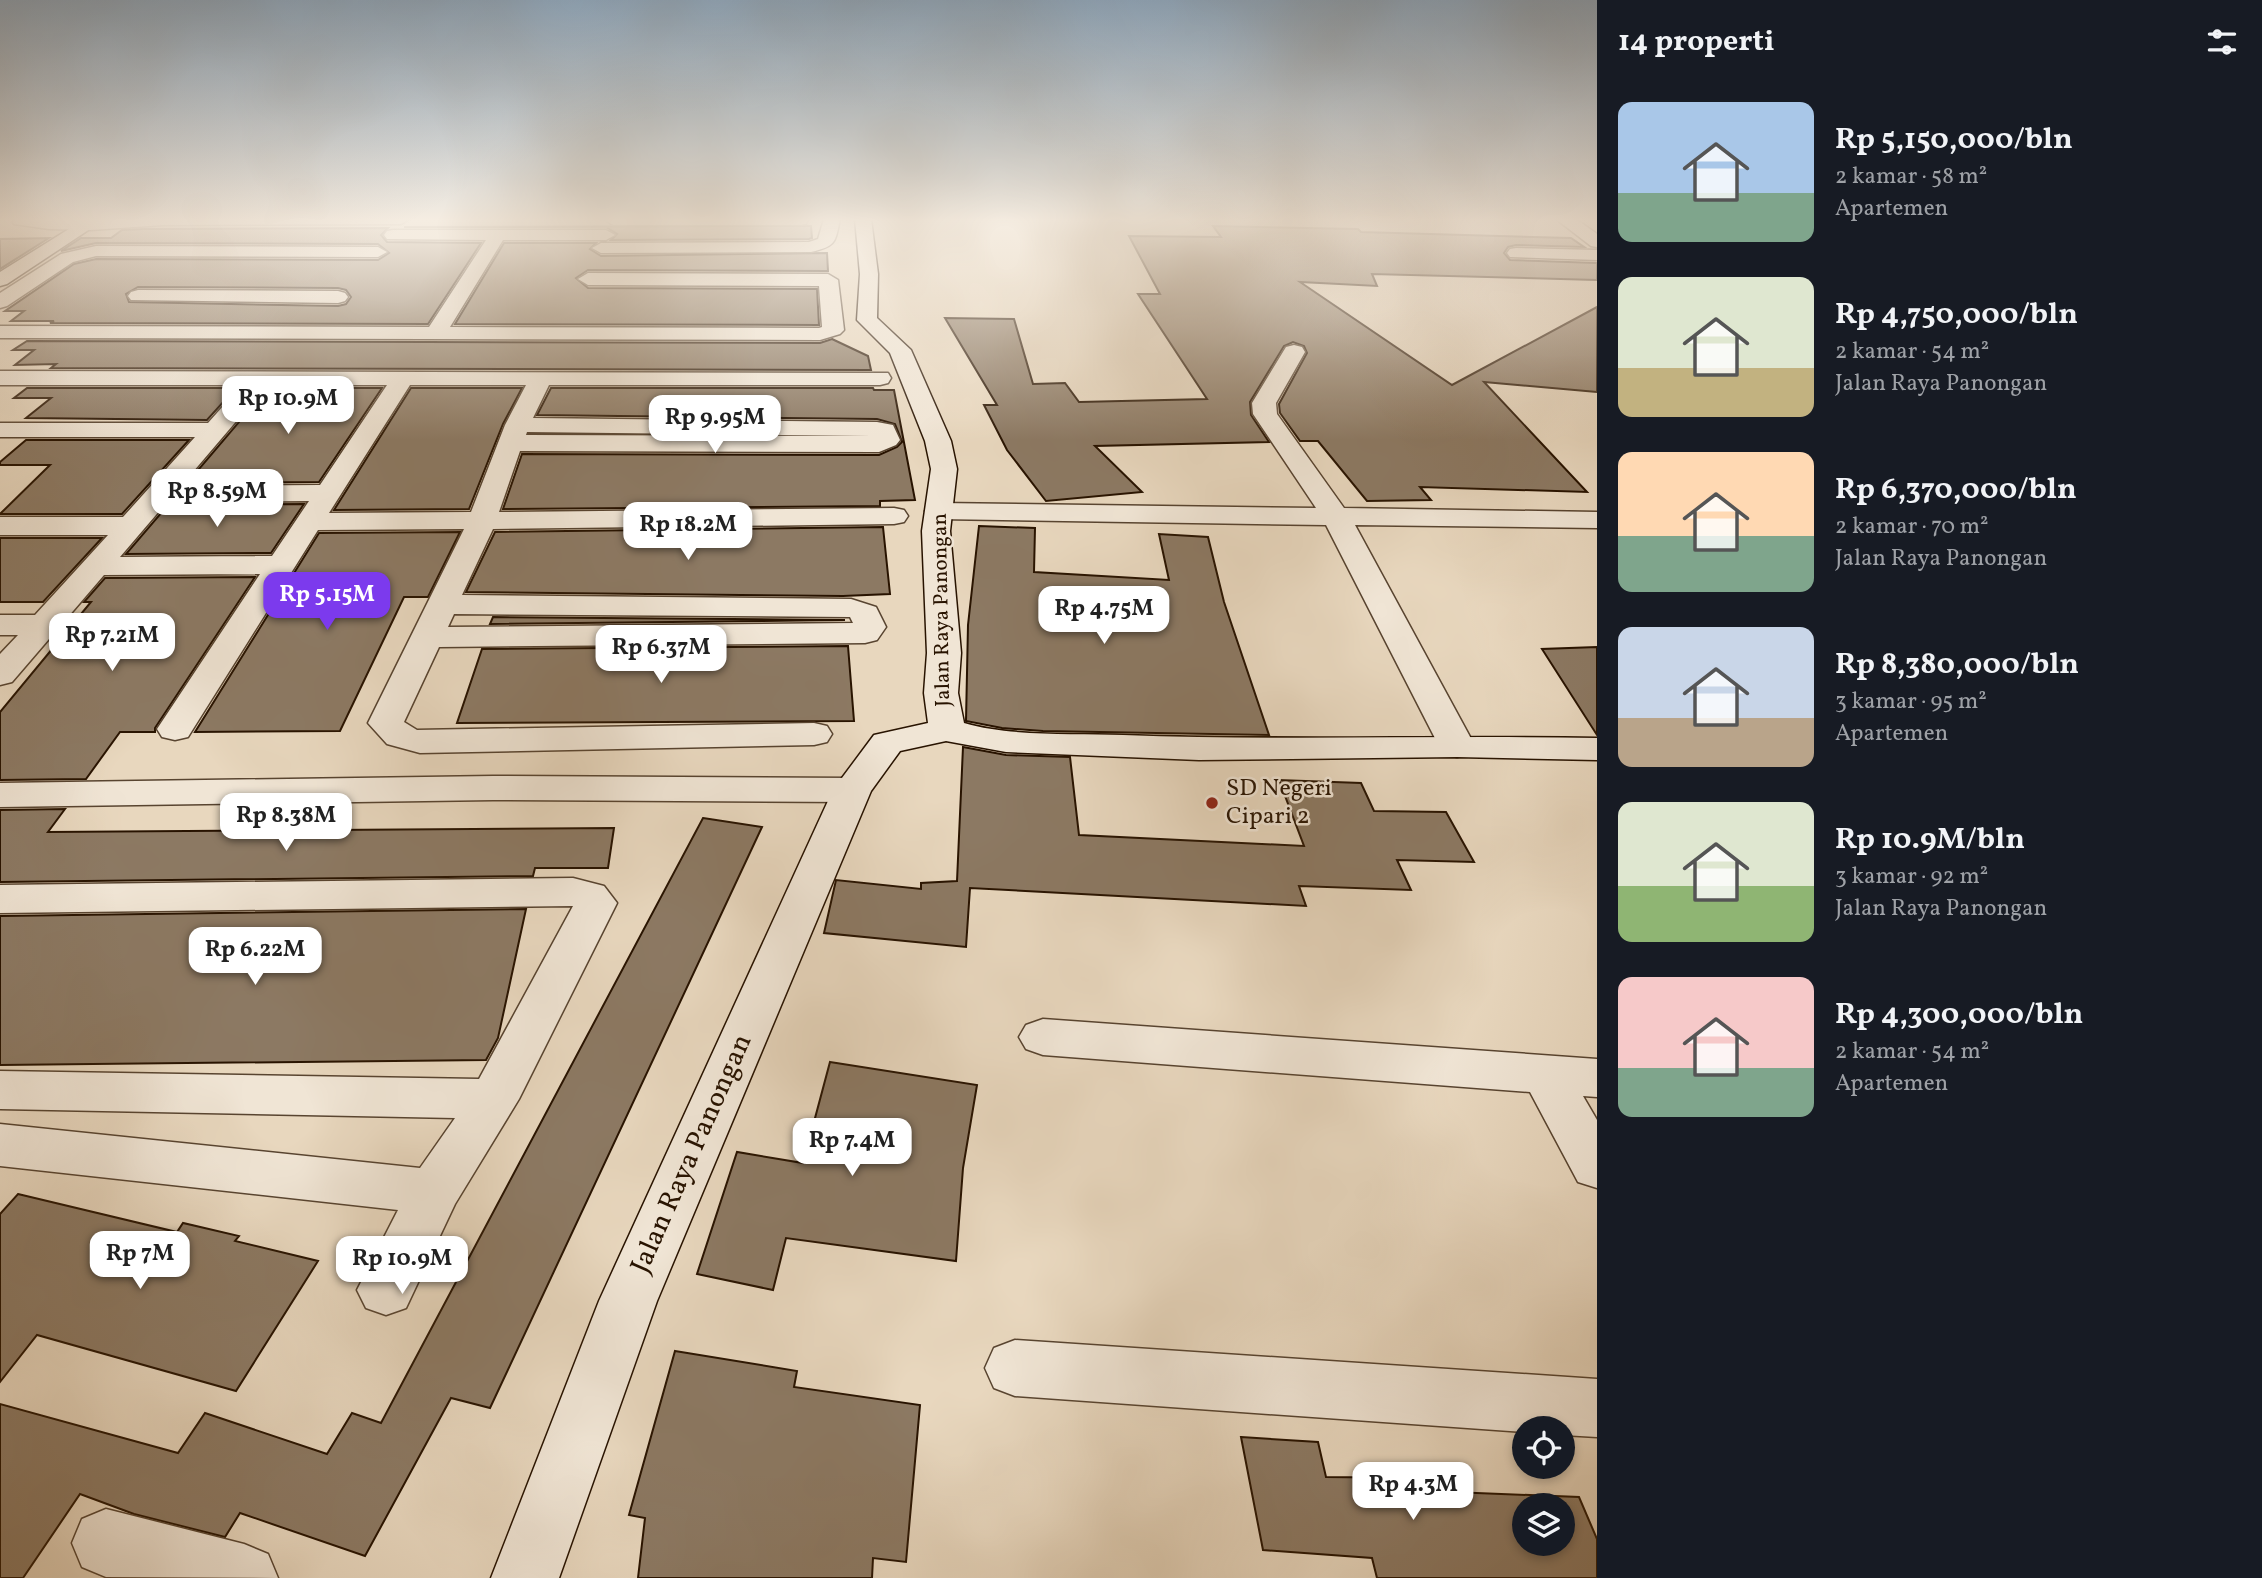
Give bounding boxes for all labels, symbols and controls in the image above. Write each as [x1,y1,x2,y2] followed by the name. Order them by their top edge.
[1618,21,1775,63] text: 14 properti
[2203,23,2241,61] icon: filters
[1835,119,2073,161] text: Rp 5,150,000/bln
[1674,130,1758,214] icon: home
[1835,161,1987,193] text: 2 kamar · 58 m²
[1835,193,1948,225] text: Apartemen
[1835,294,2078,336] text: Rp 4,750,000/bln
[1674,305,1758,389] icon: home
[1835,336,1989,368] text: 2 kamar · 54 m²
[1835,368,2047,400] text: Jalan Raya Panongan
[216,376,360,436] pin: Rp 10.9M
[238,383,338,415] text: Rp 10.9M
[643,396,787,455] pin: Rp 9.95M
[665,402,765,434] text: Rp 9.95M
[1835,469,2077,511] text: Rp 6,370,000/bln
[145,470,289,529] pin: Rp 8.59M
[167,476,267,508] text: Rp 8.59M
[1674,480,1758,564] icon: home
[616,503,760,562] pin: Rp 18.2M
[639,509,737,541] text: Rp 18.2M
[1835,511,1989,543] text: 2 kamar · 70 m²
[926,513,958,707] street label: Jalan Raya Panongan
[1835,543,2047,575] text: Jalan Raya Panongan
[255,572,399,632] pin: Rp 5.15M
[279,579,375,611] text: Rp 5.15M
[1032,586,1176,646] pin: Rp 4.75M
[1054,593,1154,625] text: Rp 4.75M
[40,614,184,673] pin: Rp 7.21M
[65,620,159,652] text: Rp 7.21M
[589,626,733,685] pin: Rp 6.37M
[612,632,710,664] text: Rp 6.37M
[1835,644,2079,686] text: Rp 8,380,000/bln
[1674,655,1758,739] icon: home
[1835,686,1987,718] text: 3 kamar · 95 m²
[1835,718,1948,750] text: Apartemen
[1226,772,1332,834] place label: SD Negeri Cipari 2
[214,794,358,853] pin: Rp 8.38M
[1204,795,1220,811] marker: SD Negeri Cipari 2
[236,800,336,832] text: Rp 8.38M
[1835,819,2025,861] text: Rp 10.9M/bln
[1674,830,1758,914] icon: home
[1835,861,1988,893] text: 3 kamar · 92 m²
[1835,893,2047,925] text: Jalan Raya Panongan
[183,928,327,987] pin: Rp 6.22M
[205,934,305,966] text: Rp 6.22M
[1835,994,2083,1036] text: Rp 4,300,000/bln
[1674,1005,1758,1089] icon: home
[622,1028,762,1280] street label: Jalan Raya Panongan
[1835,1036,1989,1068] text: 2 kamar · 54 m²
[1835,1068,1948,1100] text: Apartemen
[787,1118,917,1178] pin: Rp 7.4M
[809,1125,895,1157] text: Rp 7.4M
[91,1232,189,1291] pin: Rp 7M
[330,1236,474,1296] pin: Rp 10.9M
[106,1238,174,1270] text: Rp 7M
[352,1243,452,1275] text: Rp 10.9M
[1512,1416,1575,1556] map controls
[1512,1416,1575,1479] button: locate
[1348,1462,1478,1522] pin: Rp 4.3M
[1368,1469,1458,1501] text: Rp 4.3M
[1512,1493,1575,1556] button: layers

